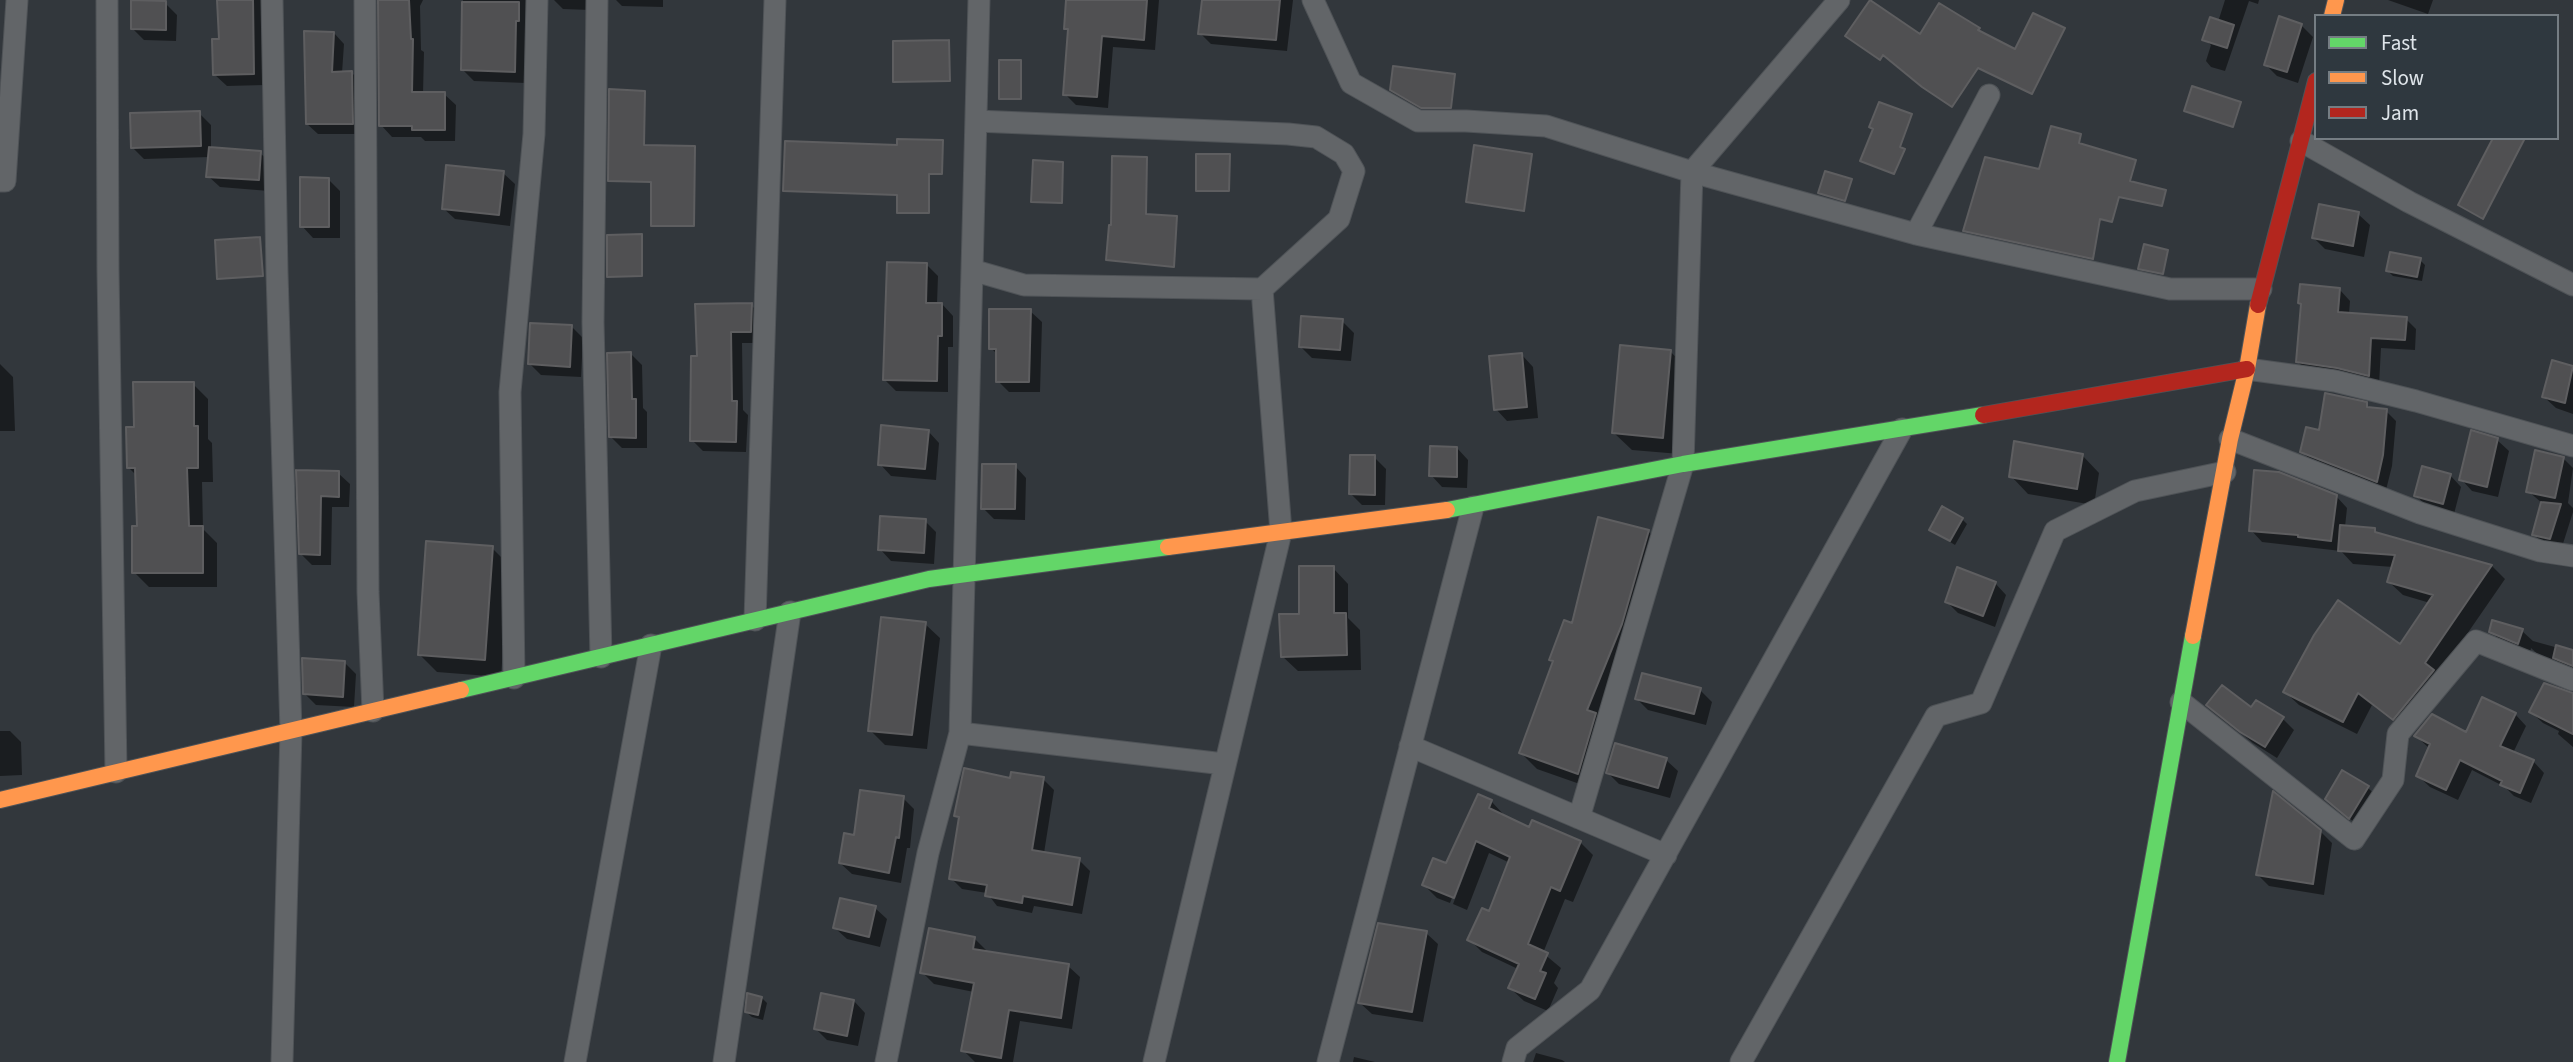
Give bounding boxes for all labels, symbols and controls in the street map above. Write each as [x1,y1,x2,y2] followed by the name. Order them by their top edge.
[2314,14,2559,140] legend
[2381,28,2417,58] text: Fast
[2381,63,2424,93] text: Slow
[2381,98,2419,128] text: Jam

